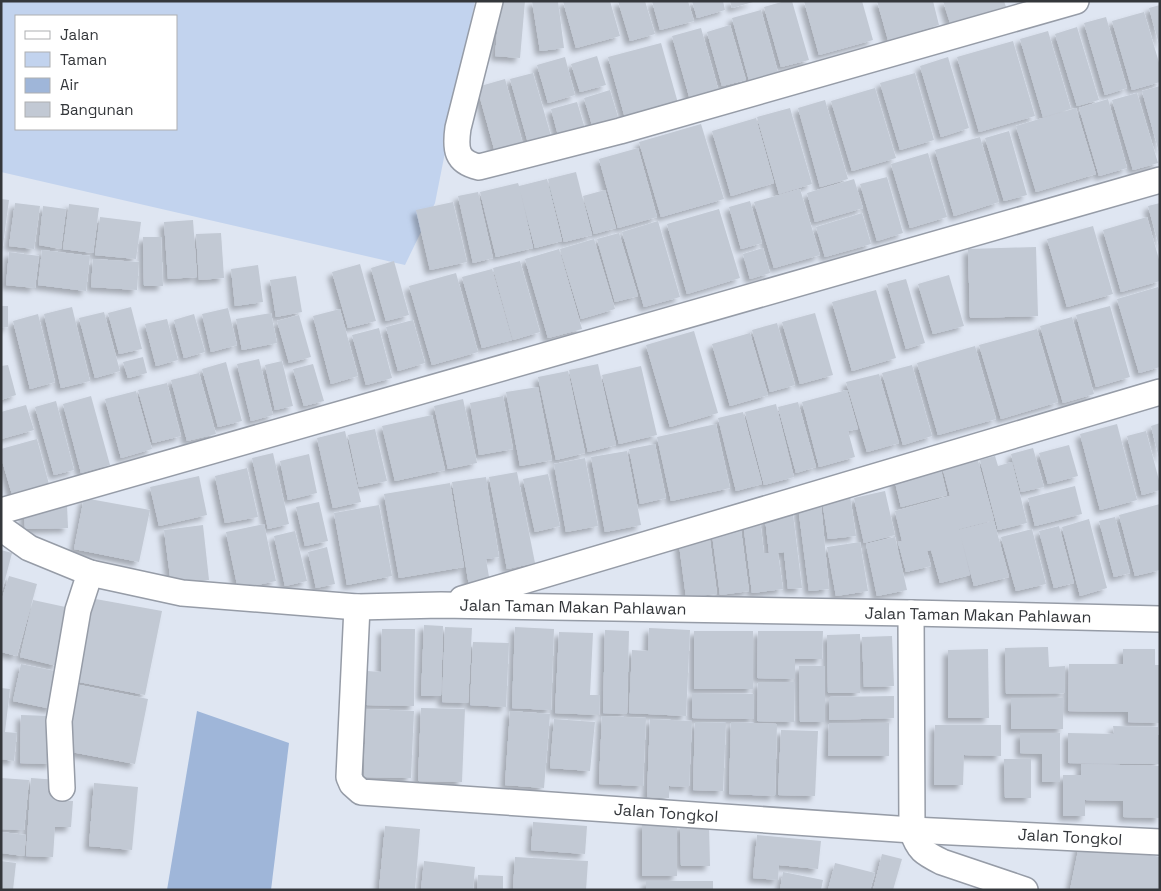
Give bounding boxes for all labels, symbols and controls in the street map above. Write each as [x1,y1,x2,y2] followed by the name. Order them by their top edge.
[15,15,178,130] legend
[60,25,99,44] text: Jalan
[60,50,107,69] text: Taman
[60,75,79,94] text: Air
[60,100,134,119] text: Bangunan
[459,595,687,619] street label: Jalan Taman Makan Pahlawan
[864,603,1092,627] street label: Jalan Taman Makan Pahlawan
[613,799,719,827] street label: Jalan Tongkol
[1017,824,1123,850] street label: Jalan Tongkol

